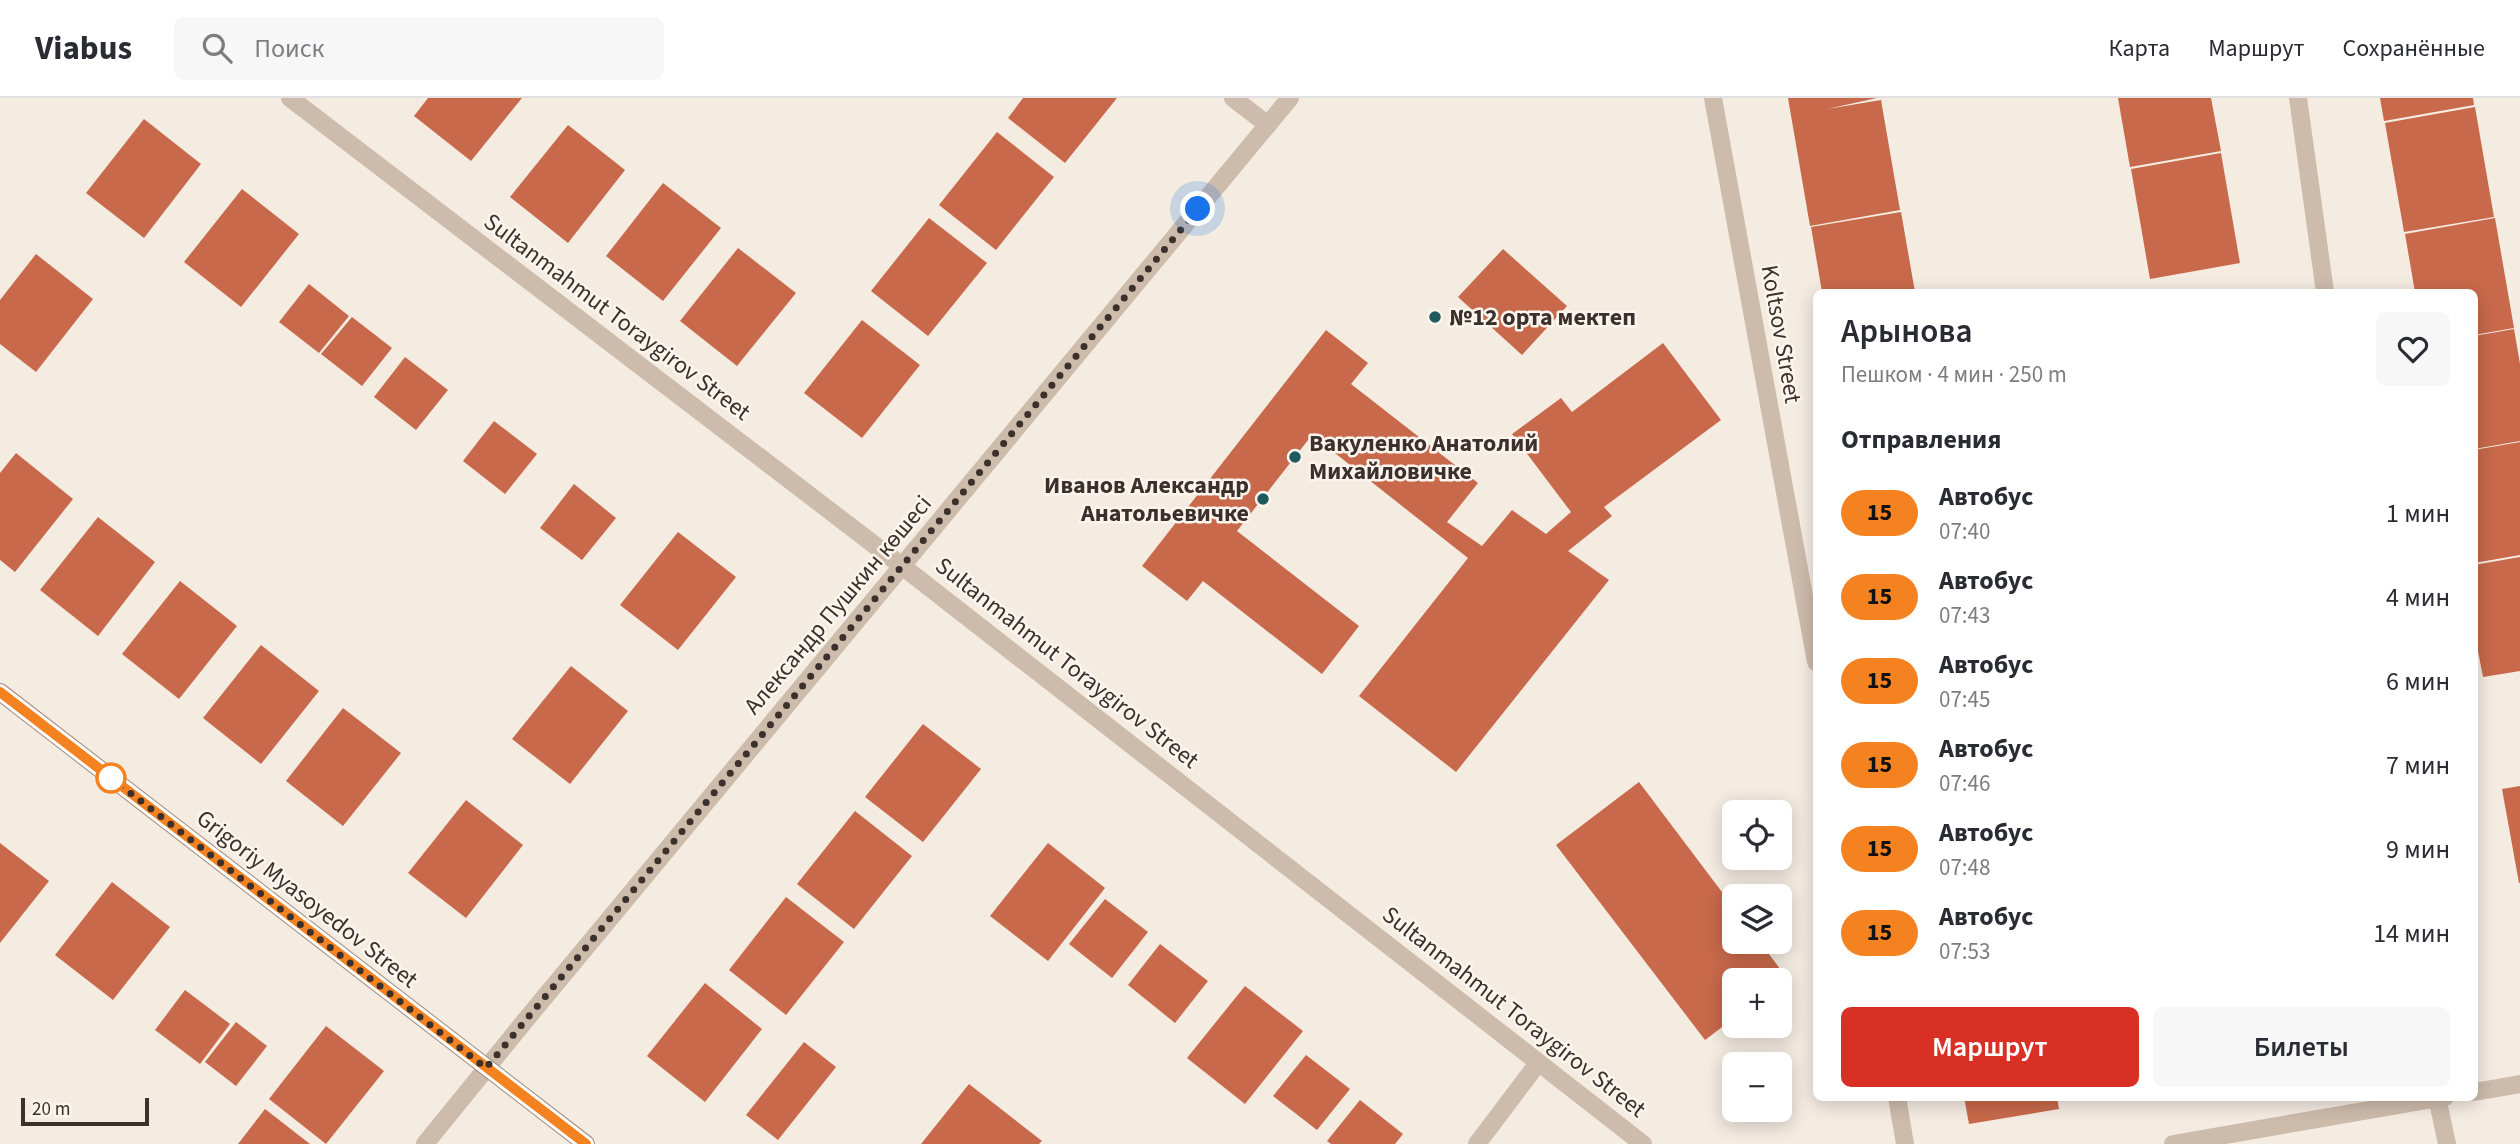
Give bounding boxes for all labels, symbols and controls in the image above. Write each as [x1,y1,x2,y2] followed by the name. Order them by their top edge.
[174,17,664,80] search box
[35,25,132,72] text: Viabus
[198,29,236,67] icon: search
[254,30,324,67] text: Поиск
[2109,31,2170,66] text: Карта
[2208,31,2304,66] text: Маршрут
[2342,31,2485,66] text: Сохранённые
[1180,191,1215,226] your location
[476,205,758,429] street label: Sultanmahmut Toraygirov Street
[1752,262,1810,406] street label: Koltsov Street
[1449,300,1636,335] place label: №12 орта мектеп
[1841,308,1972,355] text: Арынова
[1427,309,1443,325] marker: №12 орта мектеп
[2376,312,2450,386] button: heart
[1841,358,2067,391] text: Пешком · 4 мин · 250 m
[1841,421,2001,458] text: Отправления
[1309,426,1538,489] place label: Вакуленко Анатолий Михайловичке
[1287,449,1303,465] marker: Вакуленко Анатолий Михайловичке
[1044,468,1249,531] place label: Иванов Александр Анатольевичке
[1939,478,2033,515] text: Автобус
[736,488,940,722] street label: Александр Пушкин көшесі
[1255,491,1271,507] marker: Иванов Александр Анатольевичке
[1867,495,1892,530] text: 15
[2386,495,2450,532] text: 1 мин
[1939,515,1990,548] text: 07:40
[928,549,1206,777] street label: Sultanmahmut Toraygirov Street
[1939,562,2033,599] text: Автобус
[1867,579,1892,614] text: 15
[2386,579,2450,616] text: 4 мин
[1939,599,1990,632] text: 07:43
[1939,646,2033,683] text: Автобус
[1867,663,1892,698] text: 15
[2386,663,2450,700] text: 6 мин
[1939,683,1990,716] text: 07:45
[1939,730,2033,767] text: Автобус
[1867,747,1892,782] text: 15
[2386,747,2450,784] text: 7 мин
[96,763,126,793] unlabelled marker
[1939,767,1990,800] text: 07:46
[1722,800,1792,1122] map controls
[1722,800,1792,870] button: locate
[189,801,425,997] street label: Grigoriy Myasoyedov Street
[1939,814,2033,851] text: Автобус
[1867,831,1892,866] text: 15
[2386,831,2450,868] text: 9 мин
[1939,851,1990,884] text: 07:48
[1722,884,1792,954] button: layers
[1375,898,1653,1126] street label: Sultanmahmut Toraygirov Street
[1939,898,2033,935] text: Автобус
[1867,915,1892,950] text: 15
[2373,915,2450,952] text: 14 мин
[1939,935,1990,968] text: 07:53
[1722,968,1792,1038] button: +
[1841,1007,2139,1087] button: Маршрут
[2153,1007,2450,1087] button: Билеты
[1722,1052,1792,1122] button: −
[21,1095,149,1127] scale bar
[32,1096,70,1123] text: 20 m

